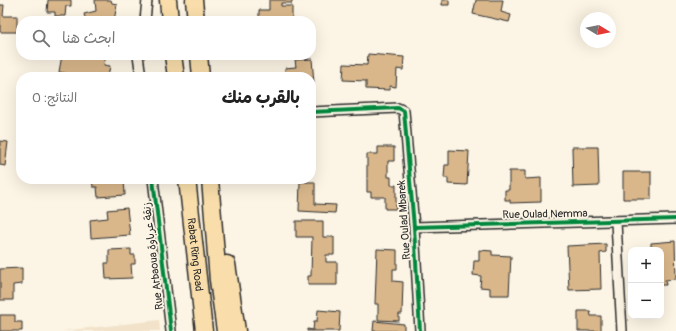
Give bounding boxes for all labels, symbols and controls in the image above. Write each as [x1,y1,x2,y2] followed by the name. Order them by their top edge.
[580,12,616,48] north arrow
[16,16,316,60] search box
[30,27,52,49] icon: search
[62,29,115,48] text: ابحث هنا
[222,87,300,108] text: بالقرب منك
[32,90,77,106] text: النتائج: 0
[395,179,413,260] street label: Rue Oulad Mbarek
[140,201,167,311] street label: Rue Arbaoua زنقة عرباوة
[502,207,588,221] street label: Rue Oulad Nemma
[185,217,206,292] street label: Rabat Ring Road
[628,247,664,319] map controls
[628,247,664,283] button: +
[628,283,664,319] button: −

